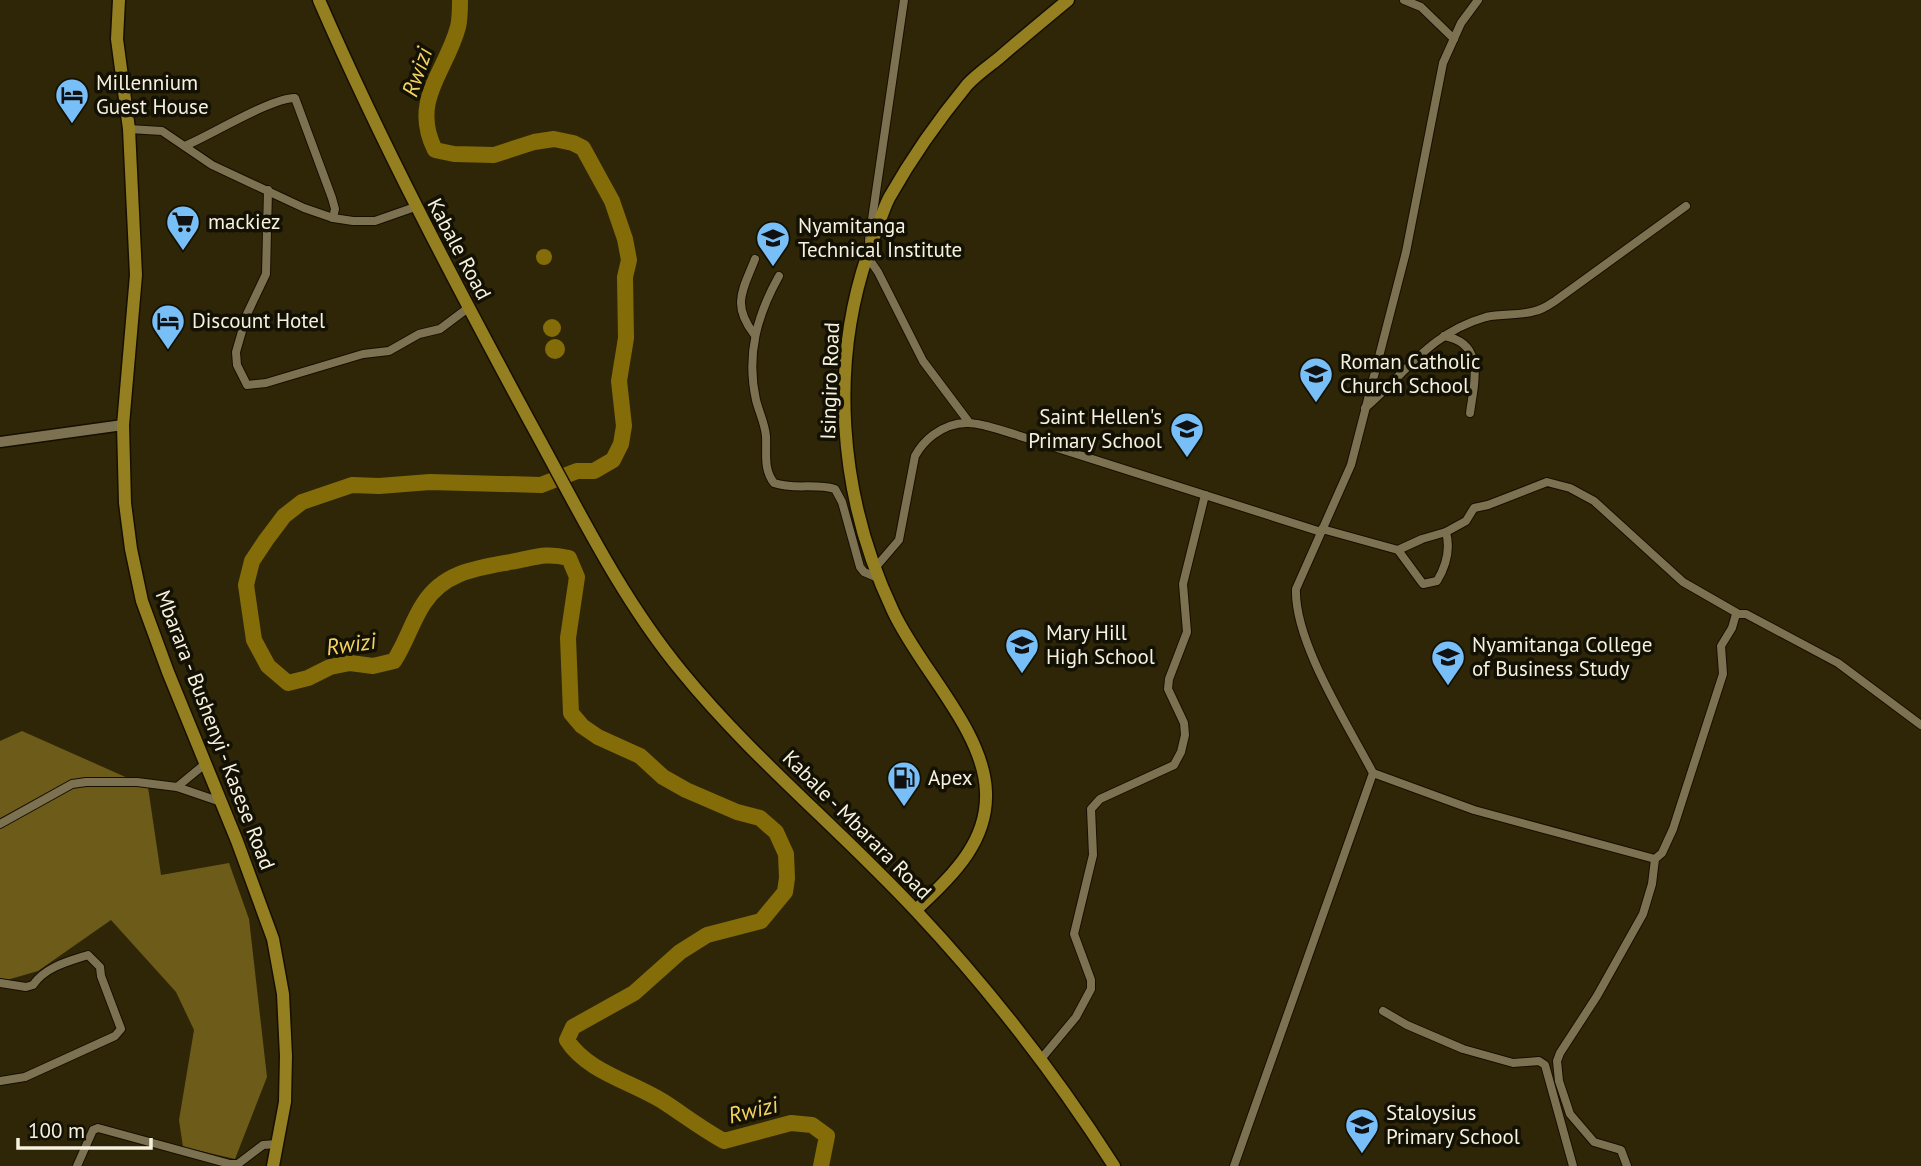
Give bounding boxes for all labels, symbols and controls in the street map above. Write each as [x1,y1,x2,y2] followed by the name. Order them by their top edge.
[395,42,439,100] water label: Rwizi
[96,69,209,120] place label: Millennium Guest House
[53,76,91,125] hotel icon: Millennium Guest House
[421,193,497,304] street label: Kabale Road
[164,203,202,252] supermarket icon: mackiez
[208,208,280,235] place label: mackiez
[798,212,962,263] place label: Nyamitanga Technical Institute
[754,219,792,268] school or university icon: Nyamitanga Technical Institute
[149,302,187,351] hotel icon: Discount Hotel
[192,307,325,334] place label: Discount Hotel
[814,322,845,440] street label: Isingiro Road
[1340,348,1480,399] place label: Roman Catholic Church School
[1297,355,1335,404] school or university icon: Roman Catholic Church School
[1028,403,1162,454] place label: Saint Hellen's Primary School
[1168,410,1206,459] school or university icon: Saint Hellen's Primary School
[150,586,281,874] street label: Mbarara - Bushenyi - Kasese Road
[1046,619,1155,670] place label: Mary Hill High School
[324,626,379,661] water label: Rwizi
[1003,626,1041,675] school or university icon: Mary Hill High School
[1472,631,1653,682] place label: Nyamitanga College of Business Study
[1429,638,1467,687] school or university icon: Nyamitanga College of Business Study
[777,744,938,905] street label: Kabale - Mbarara Road
[885,759,923,808] fuel station icon: Apex
[928,764,973,791] place label: Apex
[725,1089,782,1130] water label: Rwizi
[1386,1099,1520,1150] place label: Staloysius Primary School
[18,1106,150,1150] scale bar
[1343,1106,1381,1155] school or university icon: Staloysius Primary School
[28,1117,85,1144] text: 100 m

